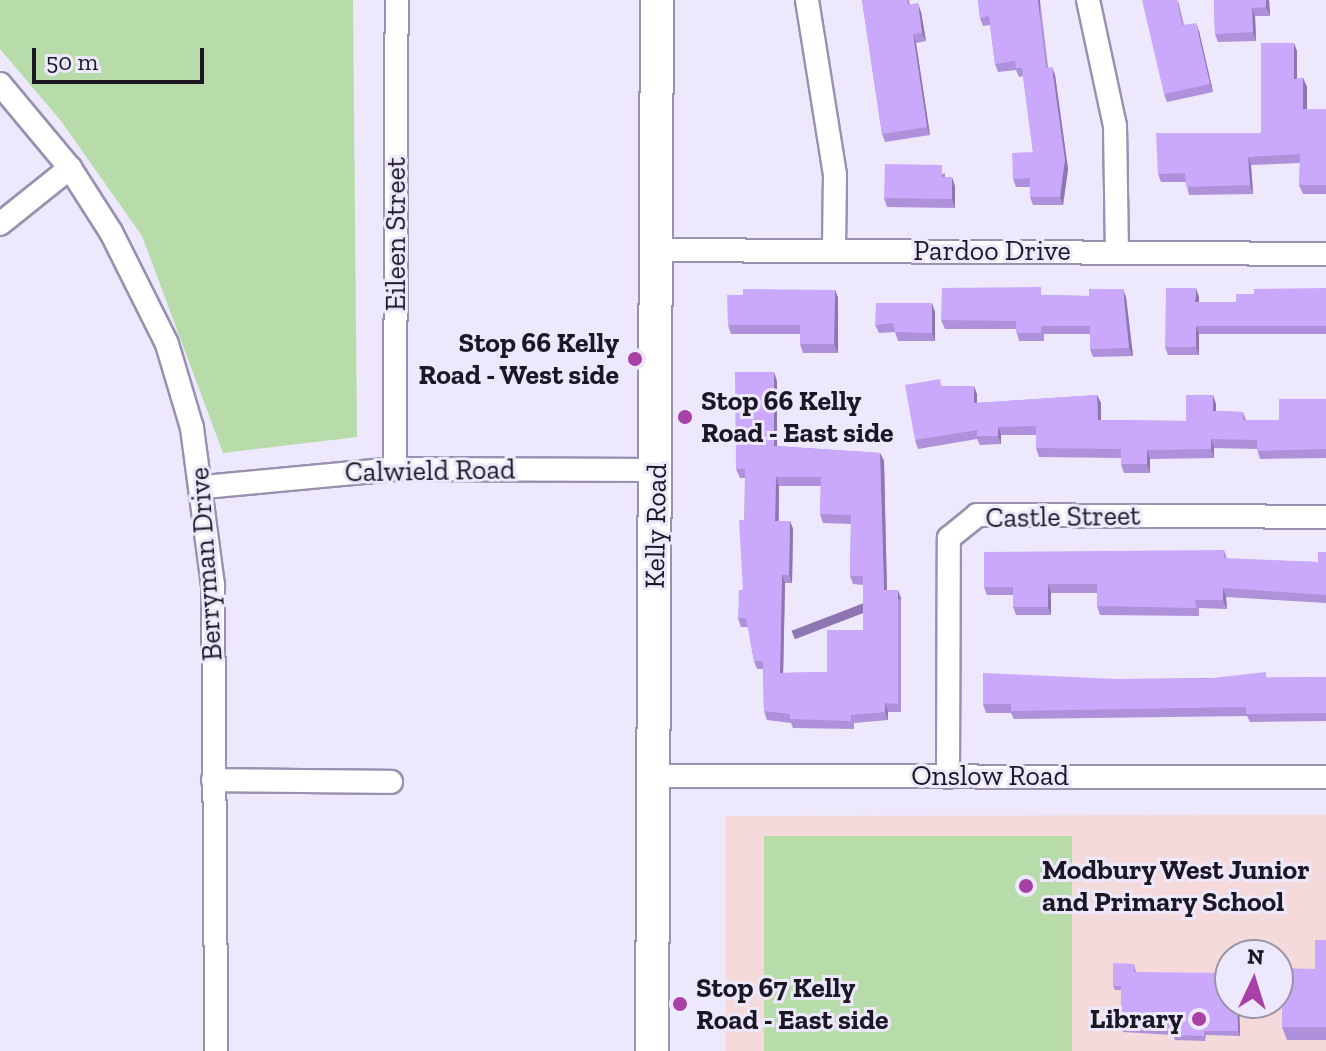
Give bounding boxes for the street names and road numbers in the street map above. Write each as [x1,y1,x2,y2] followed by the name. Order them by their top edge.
[379,157,413,311] street label: Eileen Street
[913,234,1071,268] street label: Pardoo Drive
[344,453,516,489] street label: Calwield Road
[638,463,674,589] street label: Kelly Road
[182,466,230,662] street label: Berryman Drive
[985,499,1141,535] street label: Castle Street
[911,759,1069,793] street label: Onslow Road

